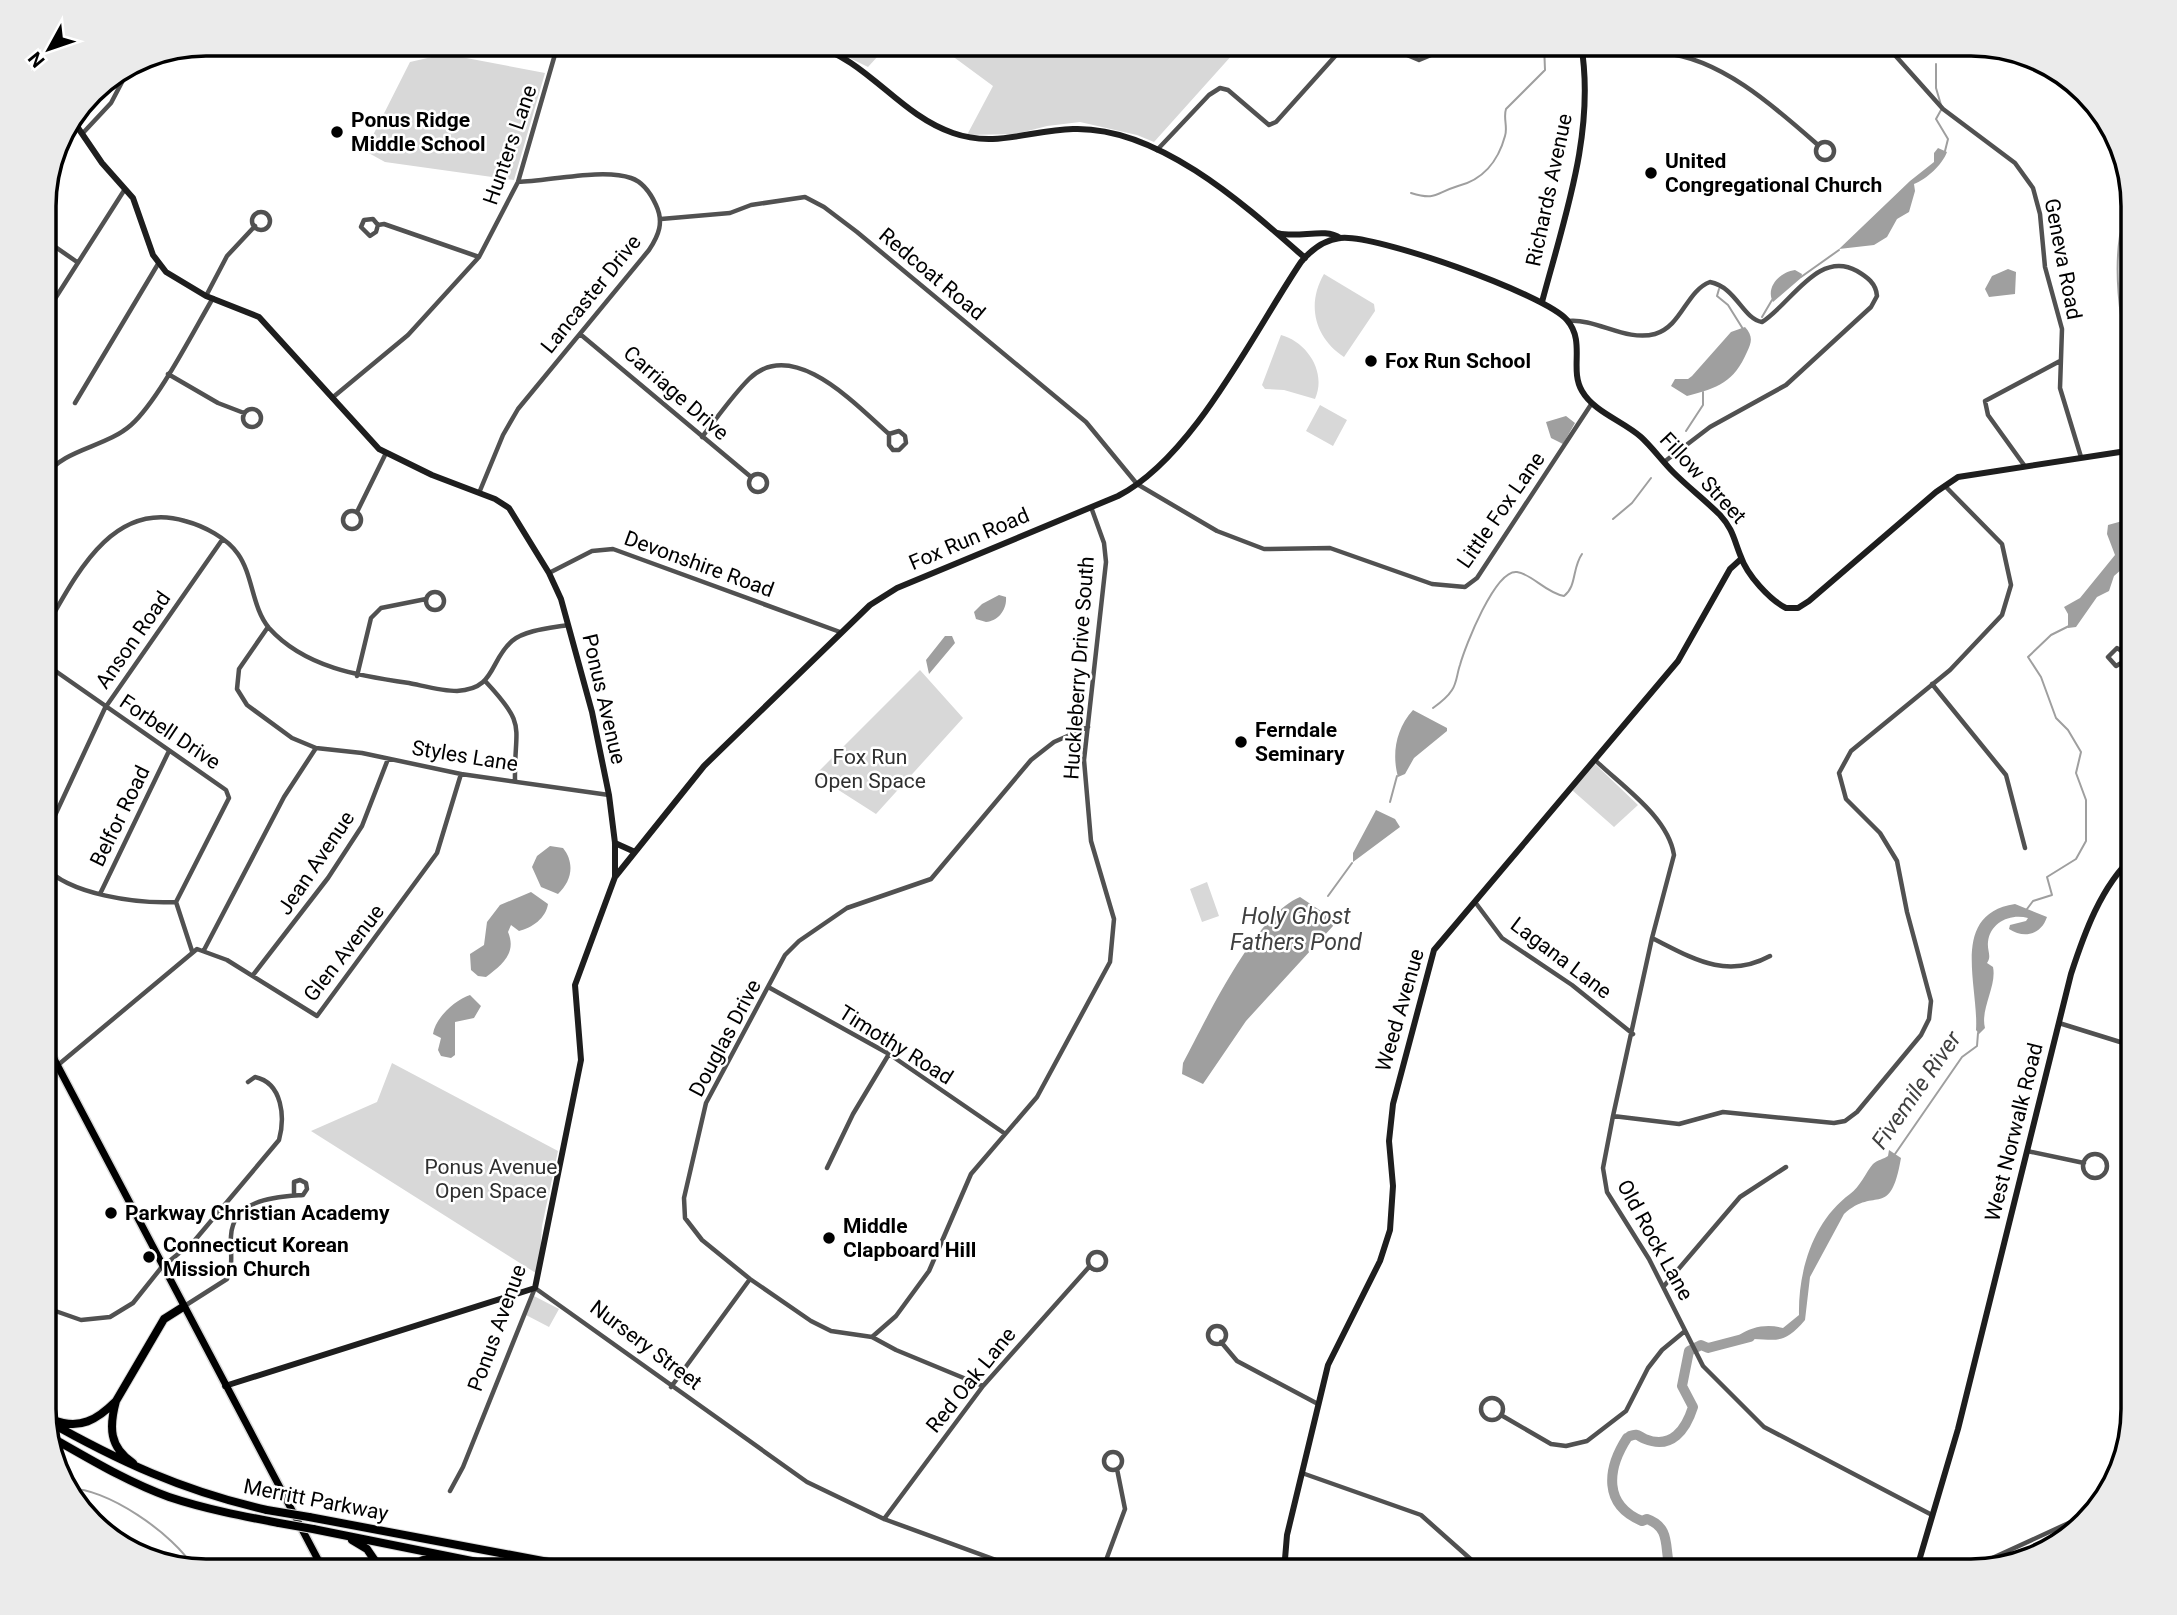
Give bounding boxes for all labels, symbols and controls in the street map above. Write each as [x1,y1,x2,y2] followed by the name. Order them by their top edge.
[14,14,84,84] north arrow
[23,47,49,72] text: N
[478,82,542,208] street label: Hunters Lane
[351,108,486,156] place label: Ponus Ridge Middle School
[1521,111,1577,269] street label: Richards Avenue
[329,124,345,140] marker: Ponus Ridge Middle School
[1665,149,1882,197] place label: United Congregational Church
[1643,165,1659,181] marker: United Congregational Church
[2039,196,2087,322] street label: Geneva Road
[874,223,990,325] street label: Redcoat Road
[536,230,646,358] street label: Lancaster Drive
[619,341,733,445] street label: Carriage Drive
[1385,349,1531,373] place label: Fox Run School
[1363,353,1379,369] marker: Fox Run School
[1655,428,1751,528] street label: Fillow Street
[1452,447,1550,573] street label: Little Fox Lane
[905,503,1033,575] street label: Fox Run Road
[621,526,777,602] street label: Devonshire Road
[1059,556,1099,780] street label: Huckleberry Drive South
[91,587,175,693] street label: Anson Road
[577,632,631,766] street label: Ponus Avenue
[115,690,225,774] street label: Forbell Drive
[1255,718,1345,766] place label: Ferndale Seminary
[1233,734,1249,750] marker: Ferndale Seminary
[410,736,520,776] street label: Styles Lane
[814,745,926,793] park label: Fox Run Open Space
[85,762,155,870] street label: Belfor Road
[273,807,359,919] street label: Jean Avenue
[299,900,389,1006] street label: Glen Avenue
[1230,903,1362,956] water label: Holy Ghost Fathers Pond
[1506,912,1616,1004] street label: Lagana Lane
[1371,946,1429,1074] street label: Weed Avenue
[684,975,766,1101] street label: Douglas Drive
[835,1000,957,1090] street label: Timothy Road
[1866,1025,1968,1154] water label: Fivemile River
[1980,1040,2048,1224] street label: West Norwalk Road
[425,1155,557,1203] park label: Ponus Avenue Open Space
[1612,1176,1698,1304] street label: Old Rock Lane
[125,1201,390,1225] place label: Parkway Christian Academy
[103,1205,119,1221] marker: Parkway Christian Academy
[843,1214,976,1262] place label: Middle Clapboard Hill
[821,1230,837,1246] marker: Middle Clapboard Hill
[163,1233,349,1281] place label: Connecticut Korean Mission Church
[141,1249,157,1265] marker: Connecticut Korean Mission Church
[463,1261,531,1395] street label: Ponus Avenue
[585,1295,707,1395] street label: Nursery Street
[921,1323,1021,1437] street label: Red Oak Lane
[242,1474,391,1526] street label: Merritt Parkway

